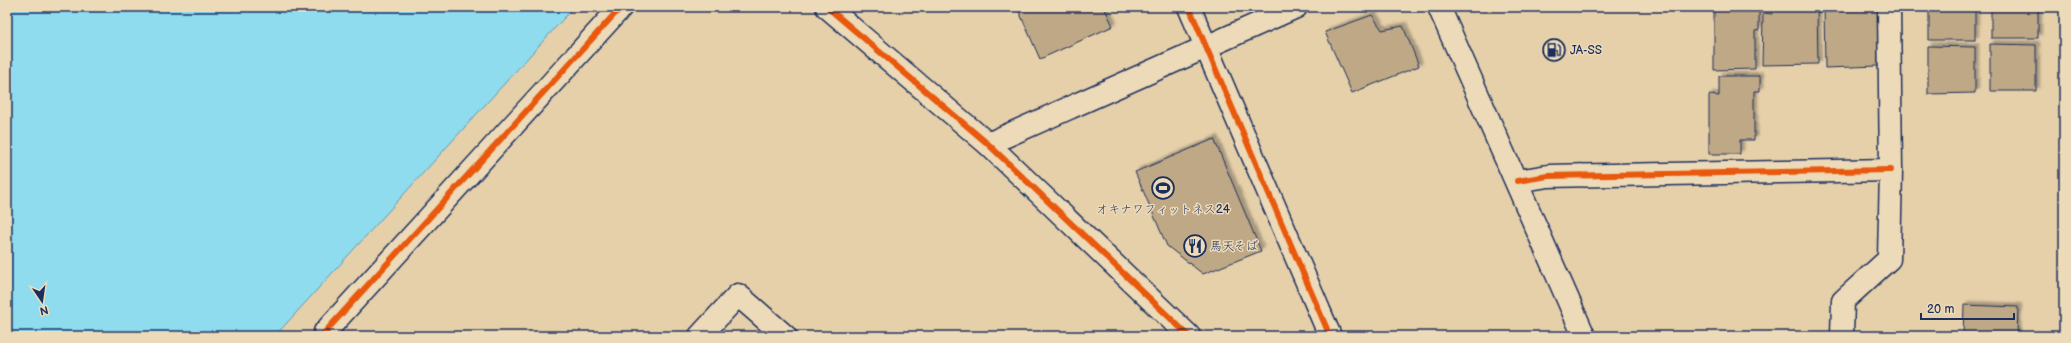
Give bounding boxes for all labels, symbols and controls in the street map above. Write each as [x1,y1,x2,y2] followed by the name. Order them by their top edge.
[1541,37,1567,63] fuel station icon: JA-SS
[1570,43,1602,58] place label: JA-SS
[1150,175,1176,201] sports icon: オキナワフィットネス24
[1096,202,1231,217] place label: オキナワフィットネス24
[1182,233,1208,259] restaurant icon: 馬天そば
[1210,239,1258,254] place label: 馬天そば
[22,281,62,321] north arrow
[1921,295,2014,321] scale bar
[1927,302,1954,317] text: 20 m
[39,303,50,318] text: N

